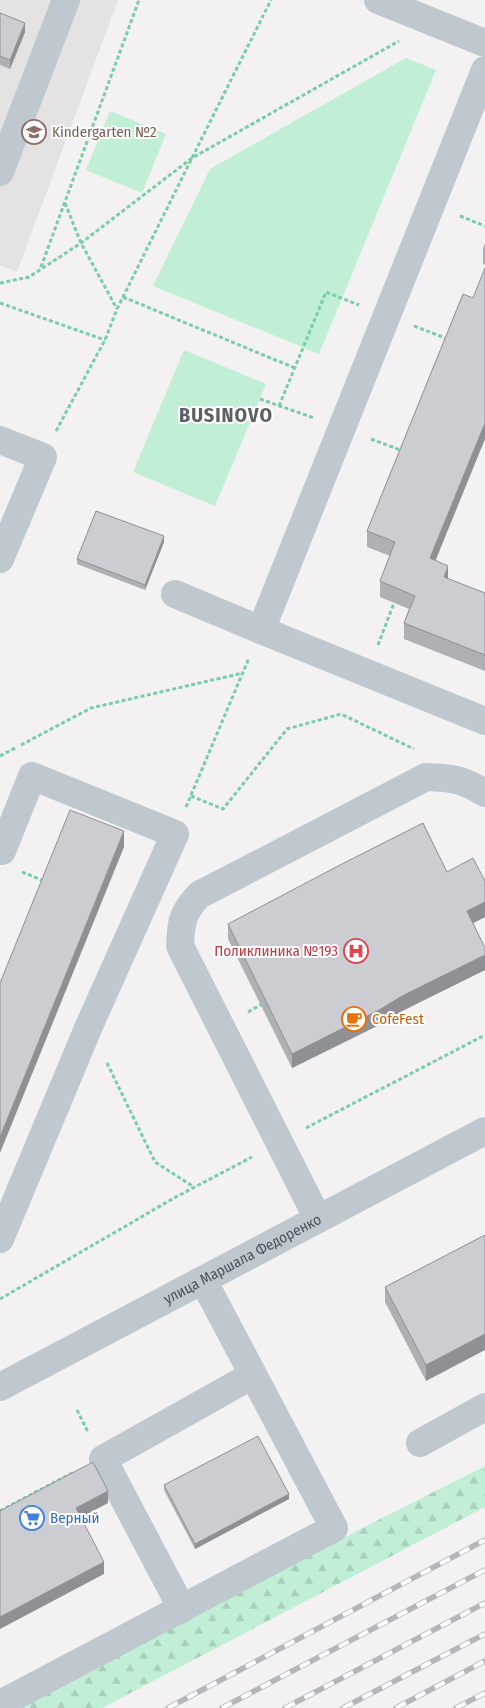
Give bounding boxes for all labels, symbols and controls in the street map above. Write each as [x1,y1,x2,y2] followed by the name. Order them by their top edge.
[21,119,47,145] school or university icon: Kindergarten №2
[52,123,157,141] place label: Kindergarten №2
[179,403,273,427] district label: BUSINOVO
[343,938,369,964] hospital icon: Поликлиника №193
[214,942,338,960] place label: Поликлиника №193
[341,1006,367,1032] cafe icon: CofeFest
[372,1010,424,1028] place label: CofeFest
[160,1210,324,1308] street label: улица Маршала Федоренко
[19,1505,45,1531] supermarket icon: Верный
[50,1509,100,1527] place label: Верный

